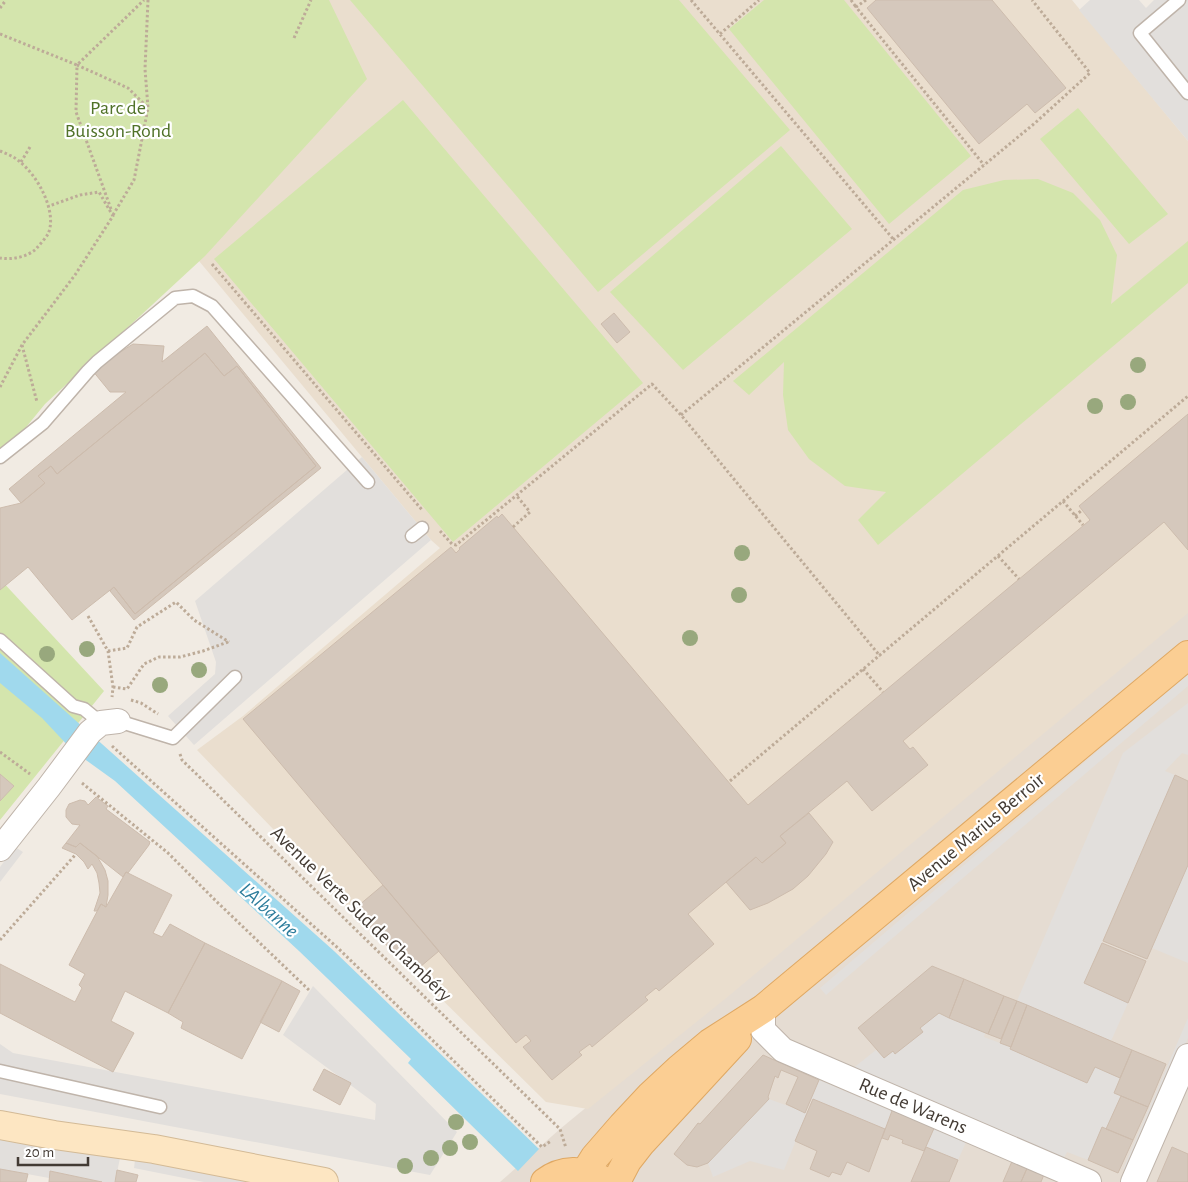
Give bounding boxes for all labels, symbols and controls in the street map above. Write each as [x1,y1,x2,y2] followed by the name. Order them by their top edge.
[65,98,171,141] park label: Parc de Buisson-Rond
[904,769,1049,895] street label: Avenue Marius Berroir
[267,822,456,1006] street label: Avenue Verte Sud de Chambéry
[236,878,302,942] water label: L'Albanne
[856,1074,970,1138] street label: Rue de Warens
[18,1134,88,1166] scale bar
[25,1145,54,1160] text: 20 m

